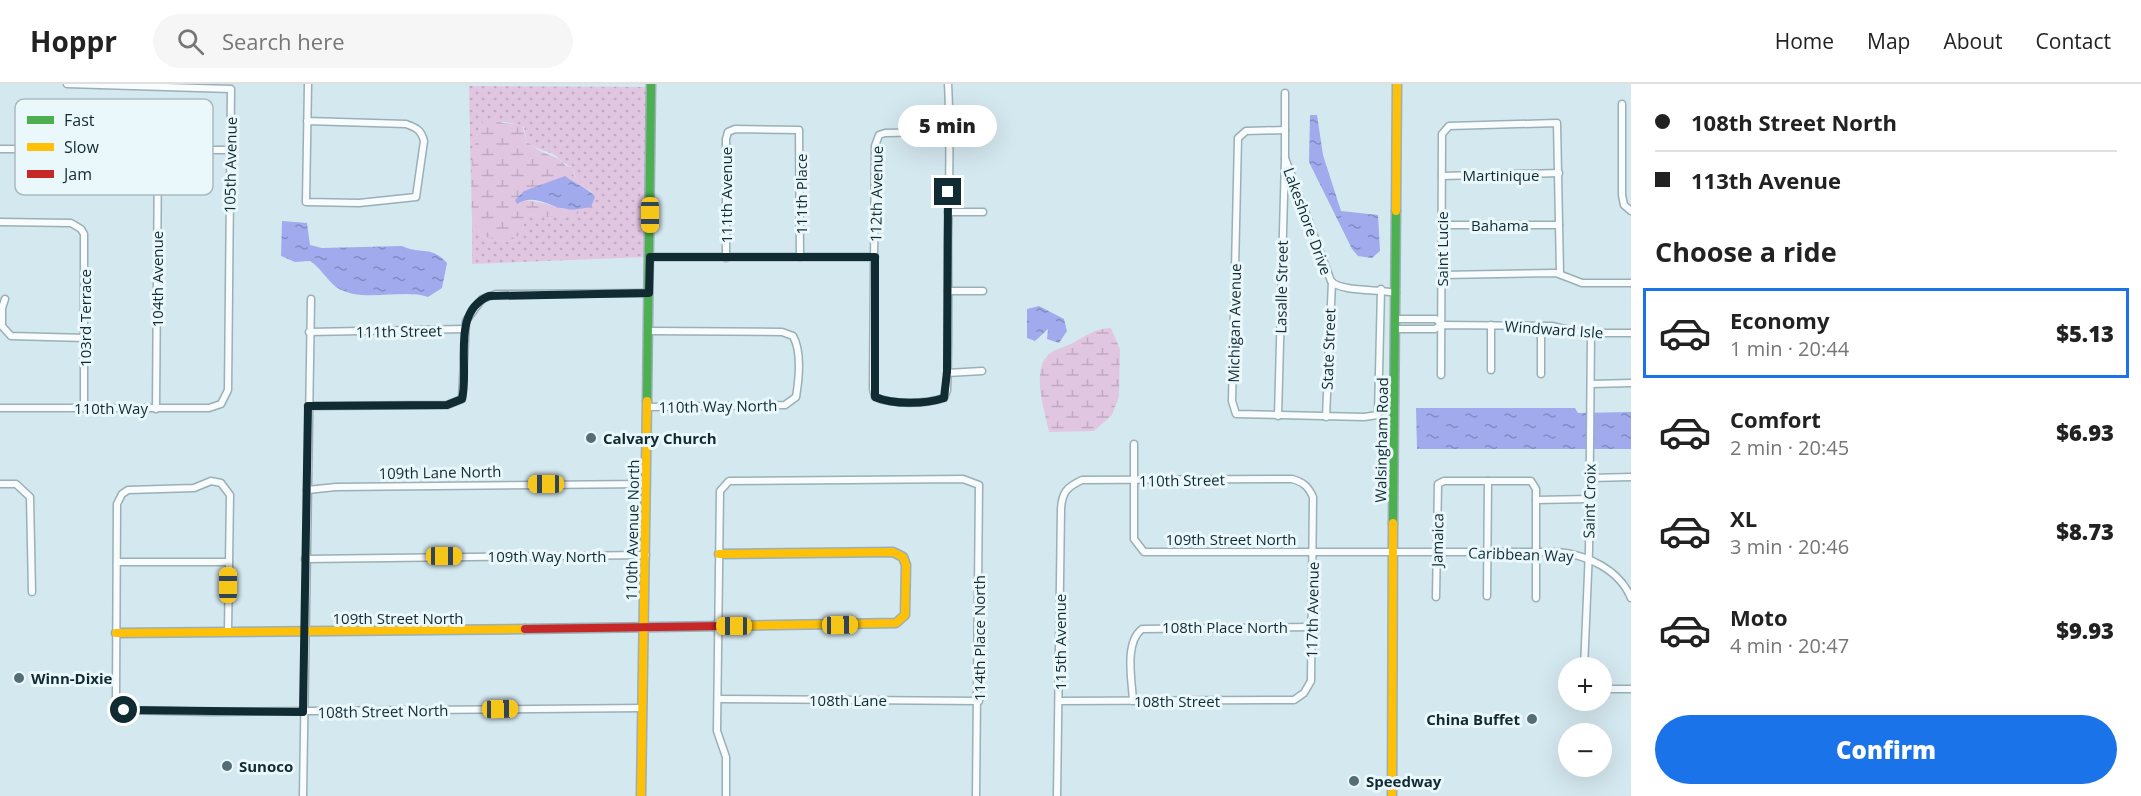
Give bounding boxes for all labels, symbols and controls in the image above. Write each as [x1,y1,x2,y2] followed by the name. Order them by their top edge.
[153,14,573,68] search box
[30,22,117,60] text: Hoppr
[174,25,207,58] icon: search
[222,26,345,56] text: Search here
[1775,27,1834,55] text: Home
[1867,27,1910,55] text: Map
[1943,27,2003,55] text: About
[2036,27,2111,55] text: Contact
[15,99,213,195] legend
[898,105,998,147] callout: 5 min
[1691,107,1897,137] text: 108th Street North
[64,109,95,131] text: Fast
[919,112,976,139] text: 5 min
[219,117,241,213] street label: 105th Avenue
[64,136,99,158] text: Slow
[865,146,887,242] street label: 112th Avenue
[716,147,736,243] street label: 111th Avenue
[791,154,811,234] street label: 111th Place
[62,163,92,185] text: Jam
[1279,164,1337,278] street label: Lakeshore Drive
[1463,165,1539,185] street label: Martinique
[1691,165,1841,195] text: 113th Avenue
[934,178,961,205] route end
[641,197,659,233] car
[1432,211,1452,287] street label: Saint Lucie
[1471,215,1529,235] street label: Bahama
[147,231,167,327] street label: 104th Avenue
[1655,233,1837,270] text: Choose a ride
[1270,240,1292,334] street label: Lasalle Street
[1223,263,1245,383] street label: Michigan Avenue
[75,269,95,367] street label: 103rd Terrace
[1730,305,1829,335] text: Economy
[1658,306,1712,360] icon: car
[1317,308,1339,390] street label: State Street
[1504,316,1604,342] street label: Windward Isle
[2056,318,2114,348] text: $5.13
[356,320,442,342] street label: 111th Street
[1730,335,1849,362] text: 1 min · 20:44
[1370,377,1392,503] street label: Walsingham Road
[658,395,778,417] street label: 110th Way North
[74,398,148,418] street label: 110th Way
[1730,404,1821,434] text: Comfort
[1658,405,1712,459] icon: car
[2056,417,2114,447] text: $6.93
[603,428,717,448] place label: Calvary Church
[584,431,598,445] marker: Calvary Church
[1730,434,1849,461] text: 2 min · 20:45
[621,459,643,601] street label: 110th Avenue North
[378,461,502,483] street label: 109th Lane North
[1578,463,1600,539] street label: Saint Croix
[1139,469,1225,491] street label: 110th Street
[528,475,564,493] car
[1730,503,1757,533] text: XL
[1658,504,1712,558] icon: car
[1426,513,1447,569] street label: Jamaica
[2056,516,2114,546] text: $8.73
[1166,529,1296,549] street label: 109th Street North
[1730,533,1849,560] text: 3 min · 20:46
[1468,542,1575,566] street label: Caribbean Way
[488,546,606,566] street label: 109th Way North
[426,547,462,565] car
[1301,562,1323,658] street label: 117th Avenue
[219,567,237,603] car
[969,575,989,701] street label: 114th Place North
[1050,594,1070,690] street label: 115th Avenue
[1730,602,1788,632] text: Moto
[1658,603,1712,657] icon: car
[333,608,463,628] street label: 109th Street North
[2056,615,2114,645] text: $9.93
[822,616,858,634] car
[716,617,752,635] car
[1162,617,1288,637] street label: 108th Place North
[1730,632,1849,659] text: 4 min · 20:47
[1558,657,1612,777] map controls
[1558,657,1612,711] button: +
[31,668,113,688] place label: Winn-Dixie
[12,671,26,685] marker: Winn-Dixie
[809,690,887,710] street label: 108th Lane
[1134,691,1220,711] street label: 108th Street
[110,696,137,723] route start
[317,700,449,722] street label: 108th Street North
[482,700,518,718] car
[1426,709,1520,729] place label: China Buffet
[1525,712,1539,726] marker: China Buffet
[1655,715,2117,784] button: Confirm
[1558,723,1612,777] button: −
[239,756,293,776] place label: Sunoco
[220,759,234,773] marker: Sunoco
[1366,771,1442,791] place label: Speedway
[1347,774,1361,788] marker: Speedway

